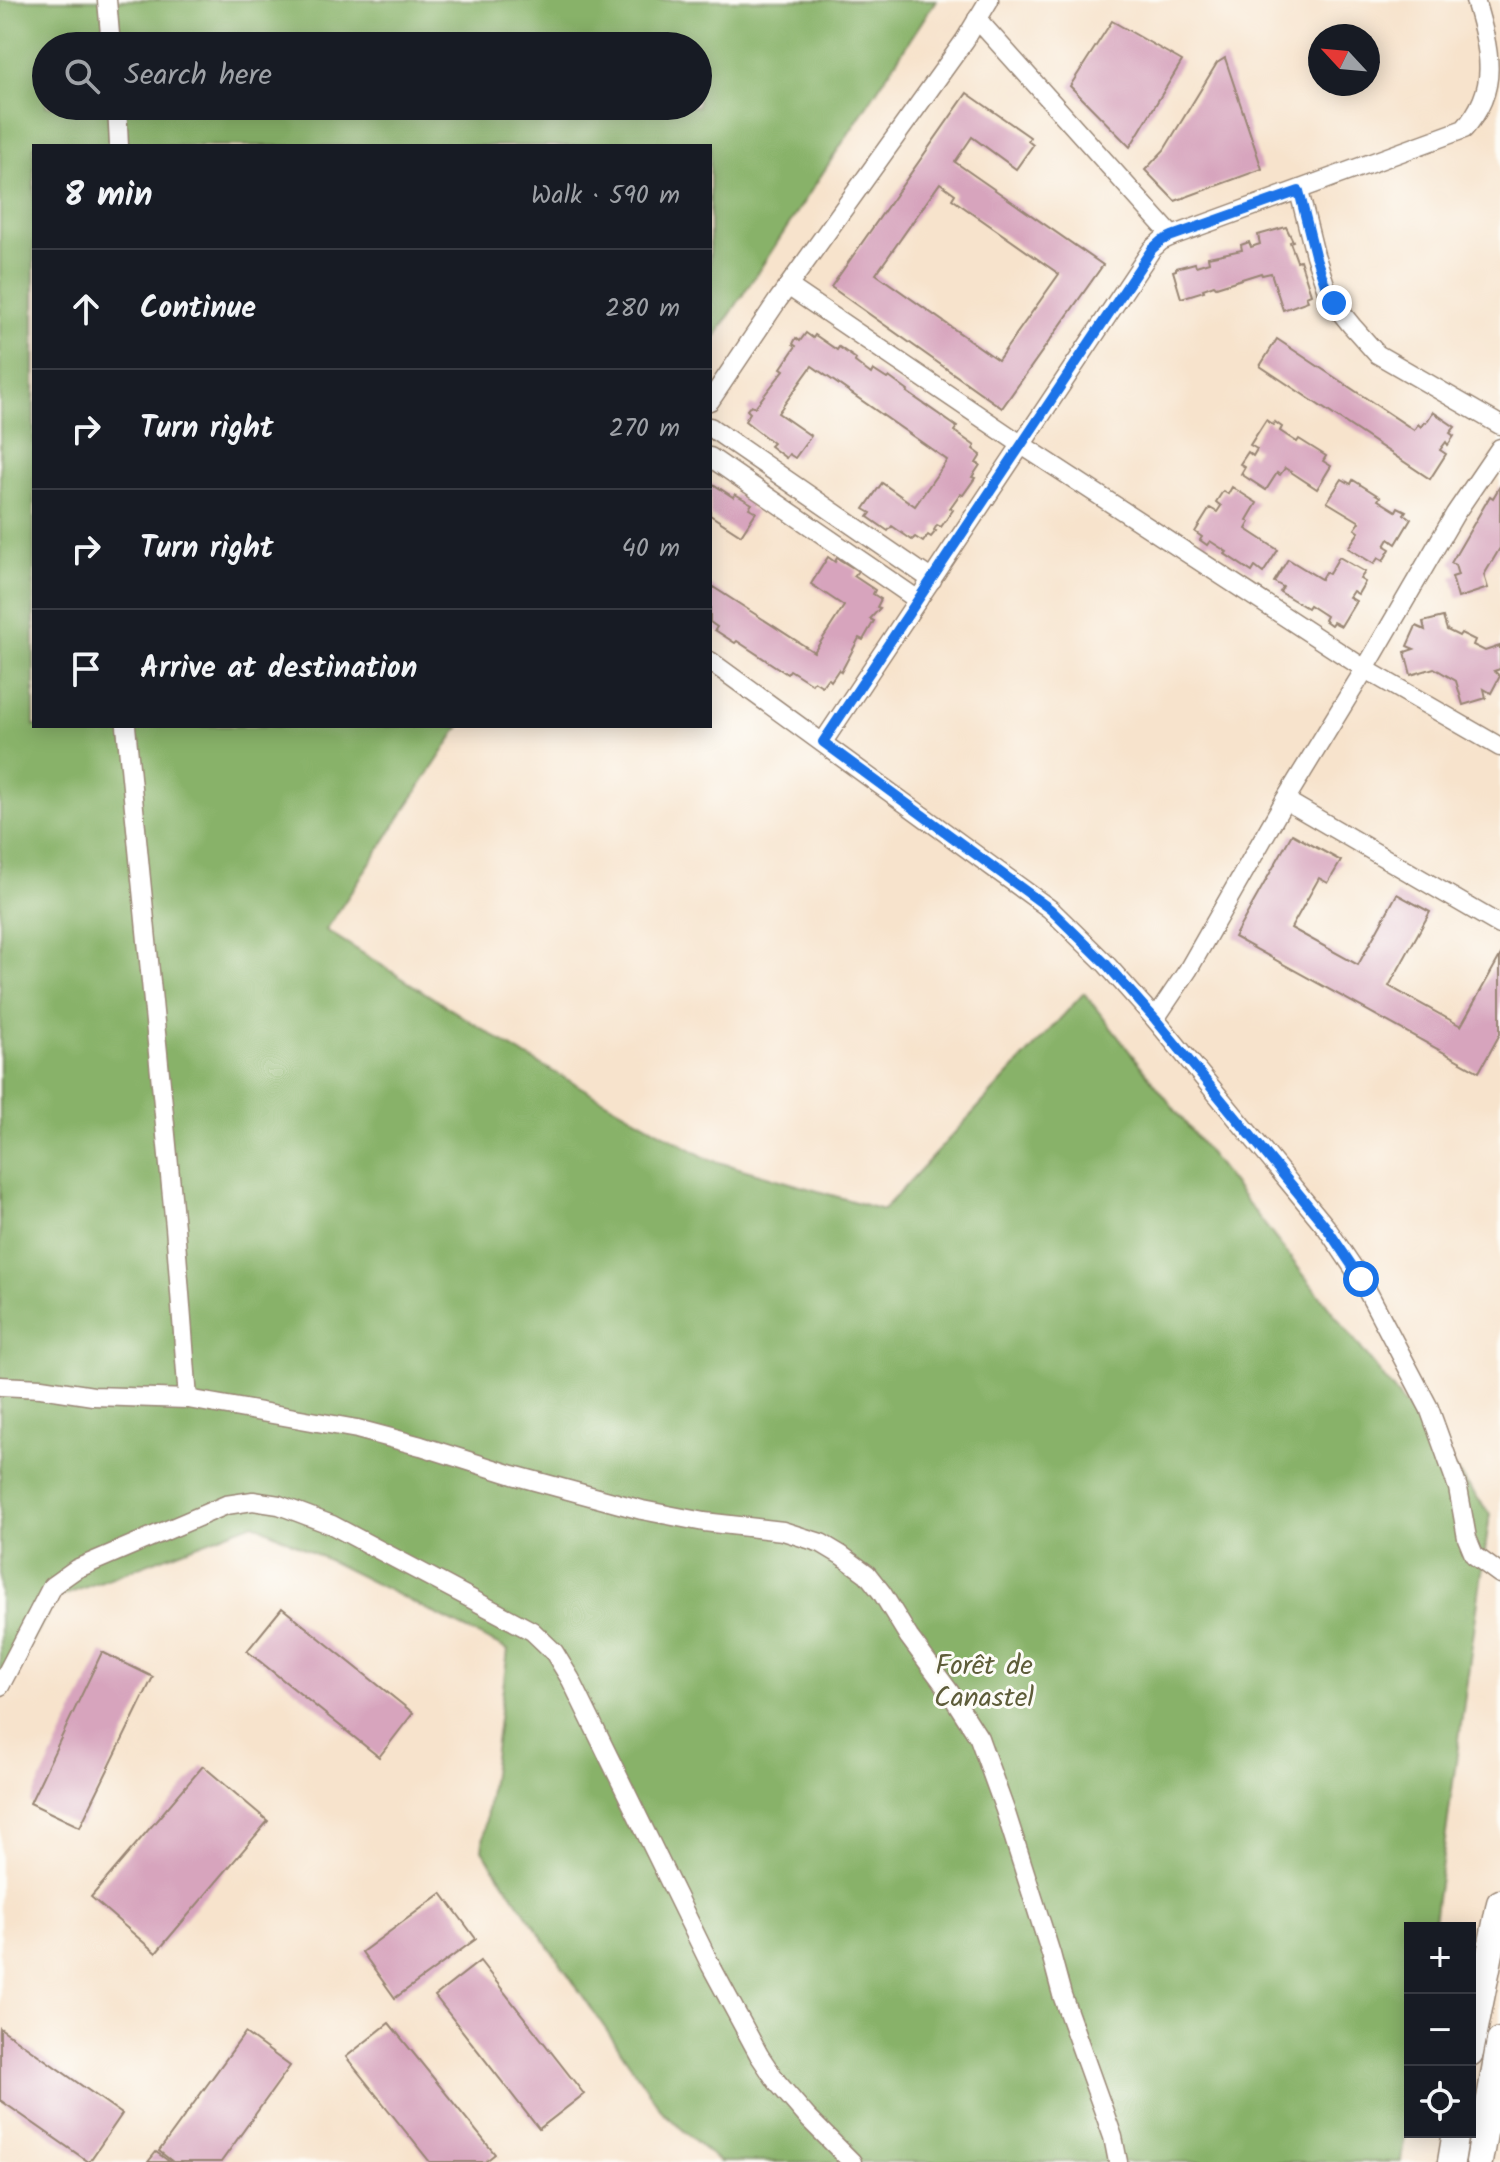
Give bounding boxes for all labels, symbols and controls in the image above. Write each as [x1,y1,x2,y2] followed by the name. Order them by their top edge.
[1308,24,1380,96] north arrow
[32,32,712,120] search box
[124,52,272,100] text: Search here
[60,54,104,98] icon: search
[64,169,153,223] text: 8 min
[531,175,680,217] text: Walk · 590 m
[140,285,256,333] text: Continue
[1316,285,1352,321] route end
[64,287,108,331] icon: ahead
[605,288,680,330] text: 280 m
[140,405,273,453] text: Turn right
[64,407,108,451] icon: right
[609,408,680,450] text: 270 m
[140,525,273,573] text: Turn right
[64,527,108,571] icon: right
[622,528,680,570] text: 40 m
[140,645,417,693] text: Arrive at destination
[64,647,108,691] icon: arrive
[1343,1261,1379,1297] route start
[934,1644,1034,1721] park label: Forêt de Canastel
[1404,1922,1476,2138] map controls
[1404,1922,1476,1994] button: +
[1404,1994,1476,2066] button: −
[1404,2066,1476,2138] button: locate

